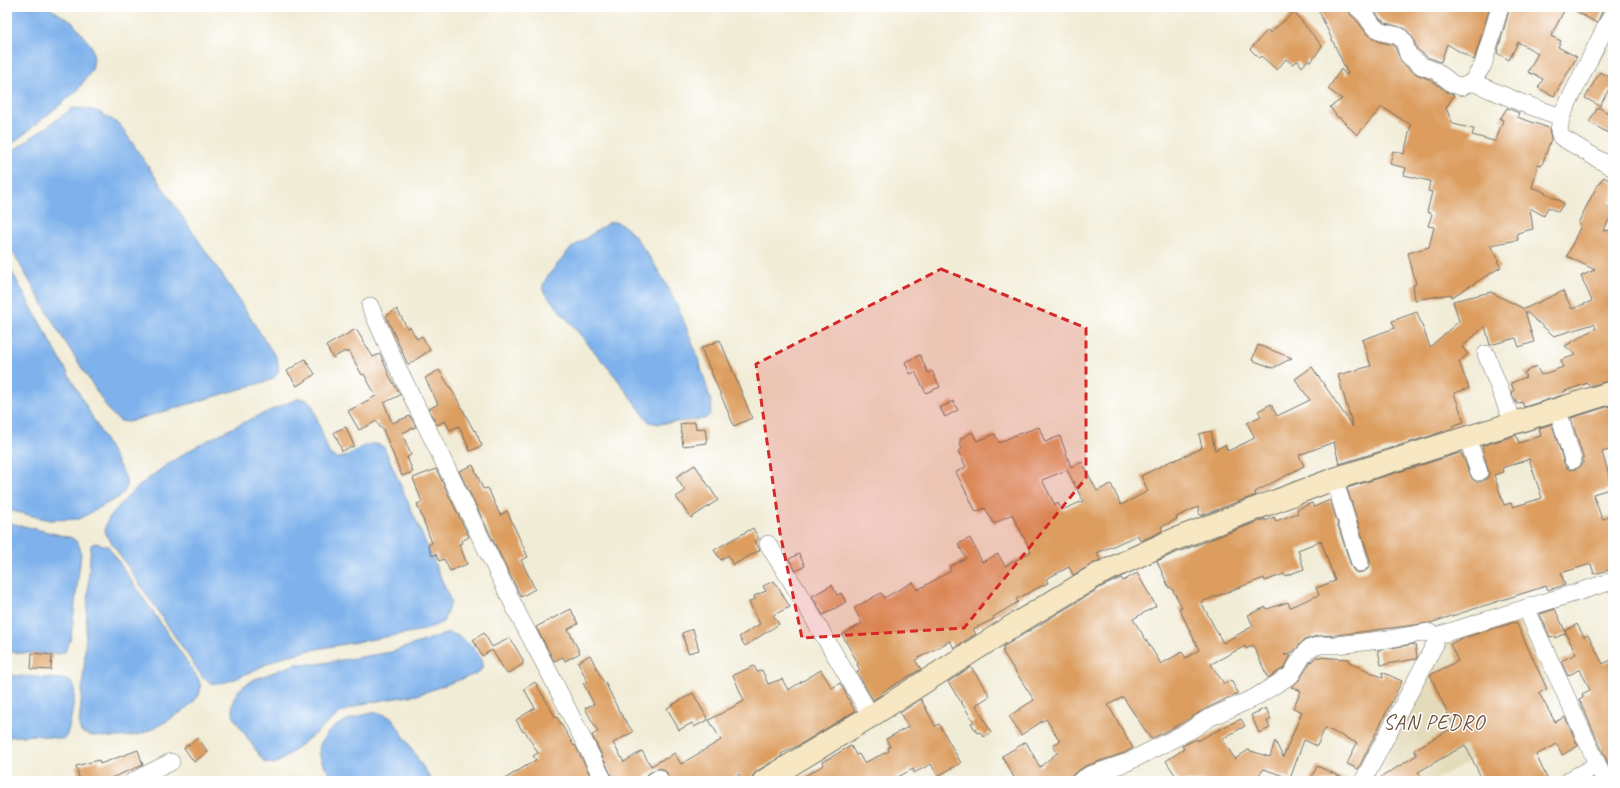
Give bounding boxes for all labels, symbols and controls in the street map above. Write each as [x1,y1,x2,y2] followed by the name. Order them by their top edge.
[1383,709,1486,735] district label: SAN PEDRO

